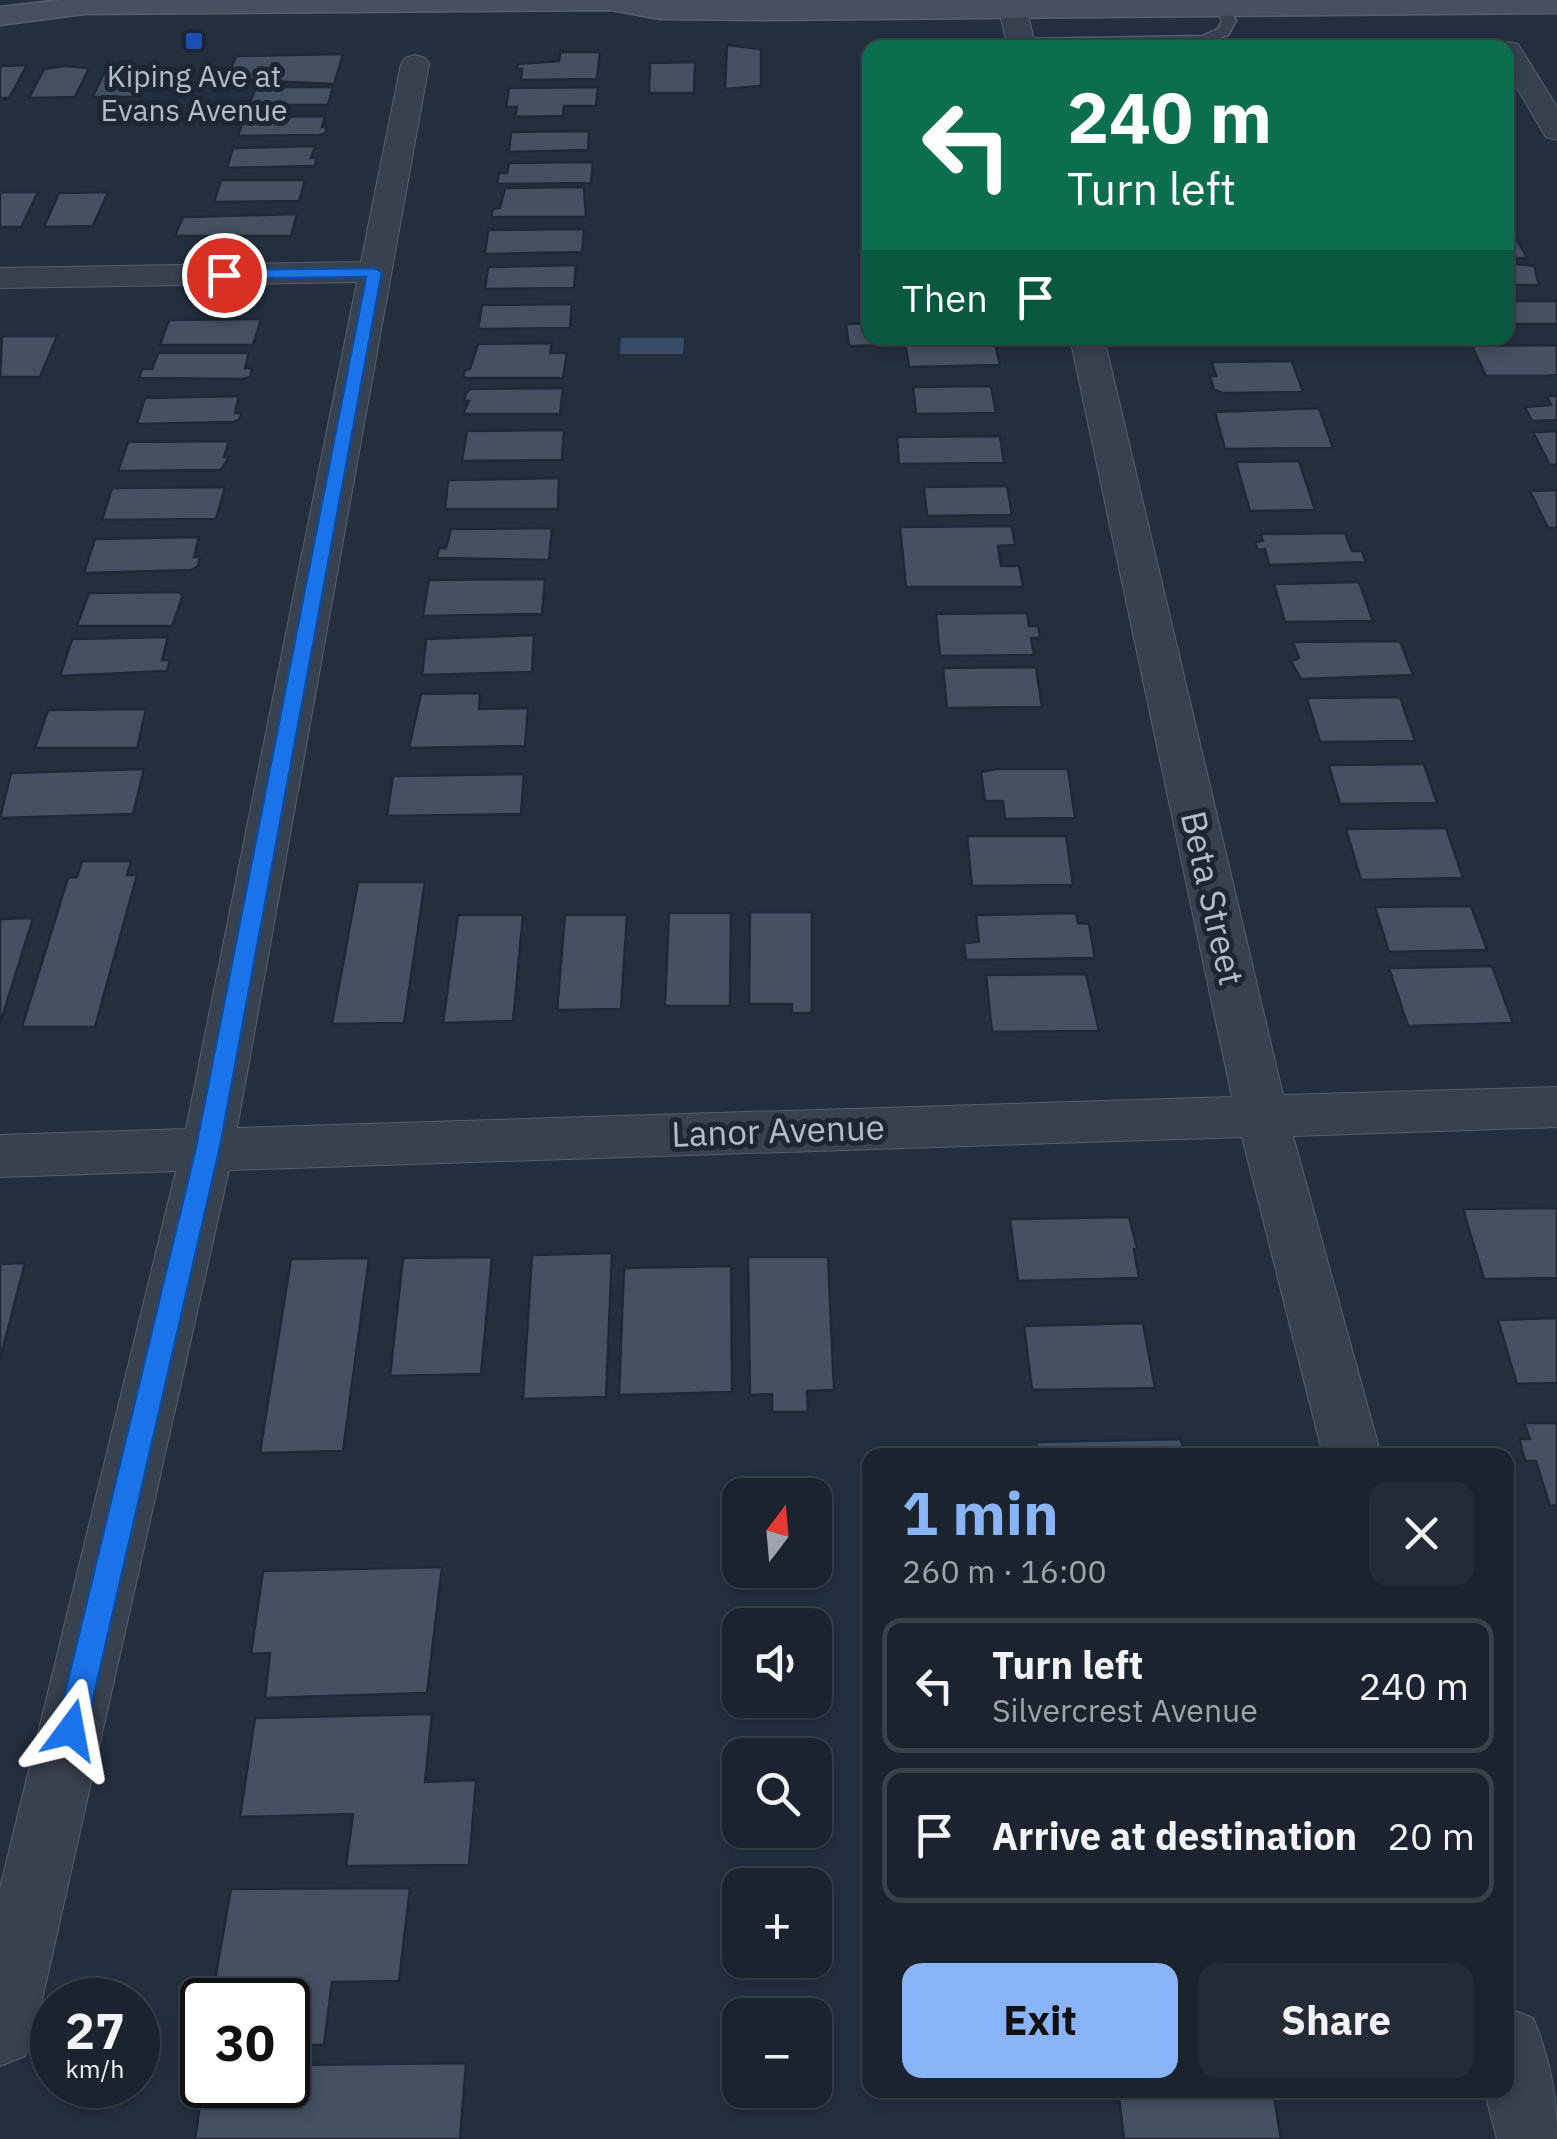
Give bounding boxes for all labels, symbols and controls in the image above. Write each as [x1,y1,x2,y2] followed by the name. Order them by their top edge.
[183,30,205,52] marker: Kiping Ave at Evans Avenue
[101,56,287,129] place label: Kiping Ave at Evans Avenue
[1067,71,1272,162] text: 240 m
[902,80,1032,210] icon: left
[1067,159,1236,217] text: Turn left
[182,233,267,318] pin
[197,248,252,303] icon: arrive
[1008,270,1063,325] icon: arrive
[902,273,988,322] text: Then
[1171,806,1255,990] street label: Beta Street
[670,1103,886,1157] street label: Lanor Avenue
[902,1473,1059,1552] text: 1 min
[722,1478,832,1588] north arrow
[722,1478,832,2108] map controls
[1369,1481,1474,1586] button: close
[902,1550,1107,1592] text: 260 m · 16:00
[722,1608,832,1718] button: sound
[992,1640,1143,1689] text: Turn left
[907,1658,962,1713] icon: left
[1358,1661,1469,1710] text: 240 m
[19,1678,123,1782] position arrow
[992,1689,1258,1731] text: Silvercrest Avenue
[722,1738,832,1848] button: search
[907,1808,962,1863] icon: arrive
[992,1811,1357,1860] text: Arrive at destination
[1387,1811,1475,1860] text: 20 m
[722,1868,832,1978] button: +
[902,1963,1178,2078] button: Exit
[1198,1963,1474,2078] button: Share
[180,1978,310,2108] speed limit sign: 30
[65,1998,125,2063] text: 27
[722,1998,832,2108] button: −
[66,2052,124,2085] text: km/h

